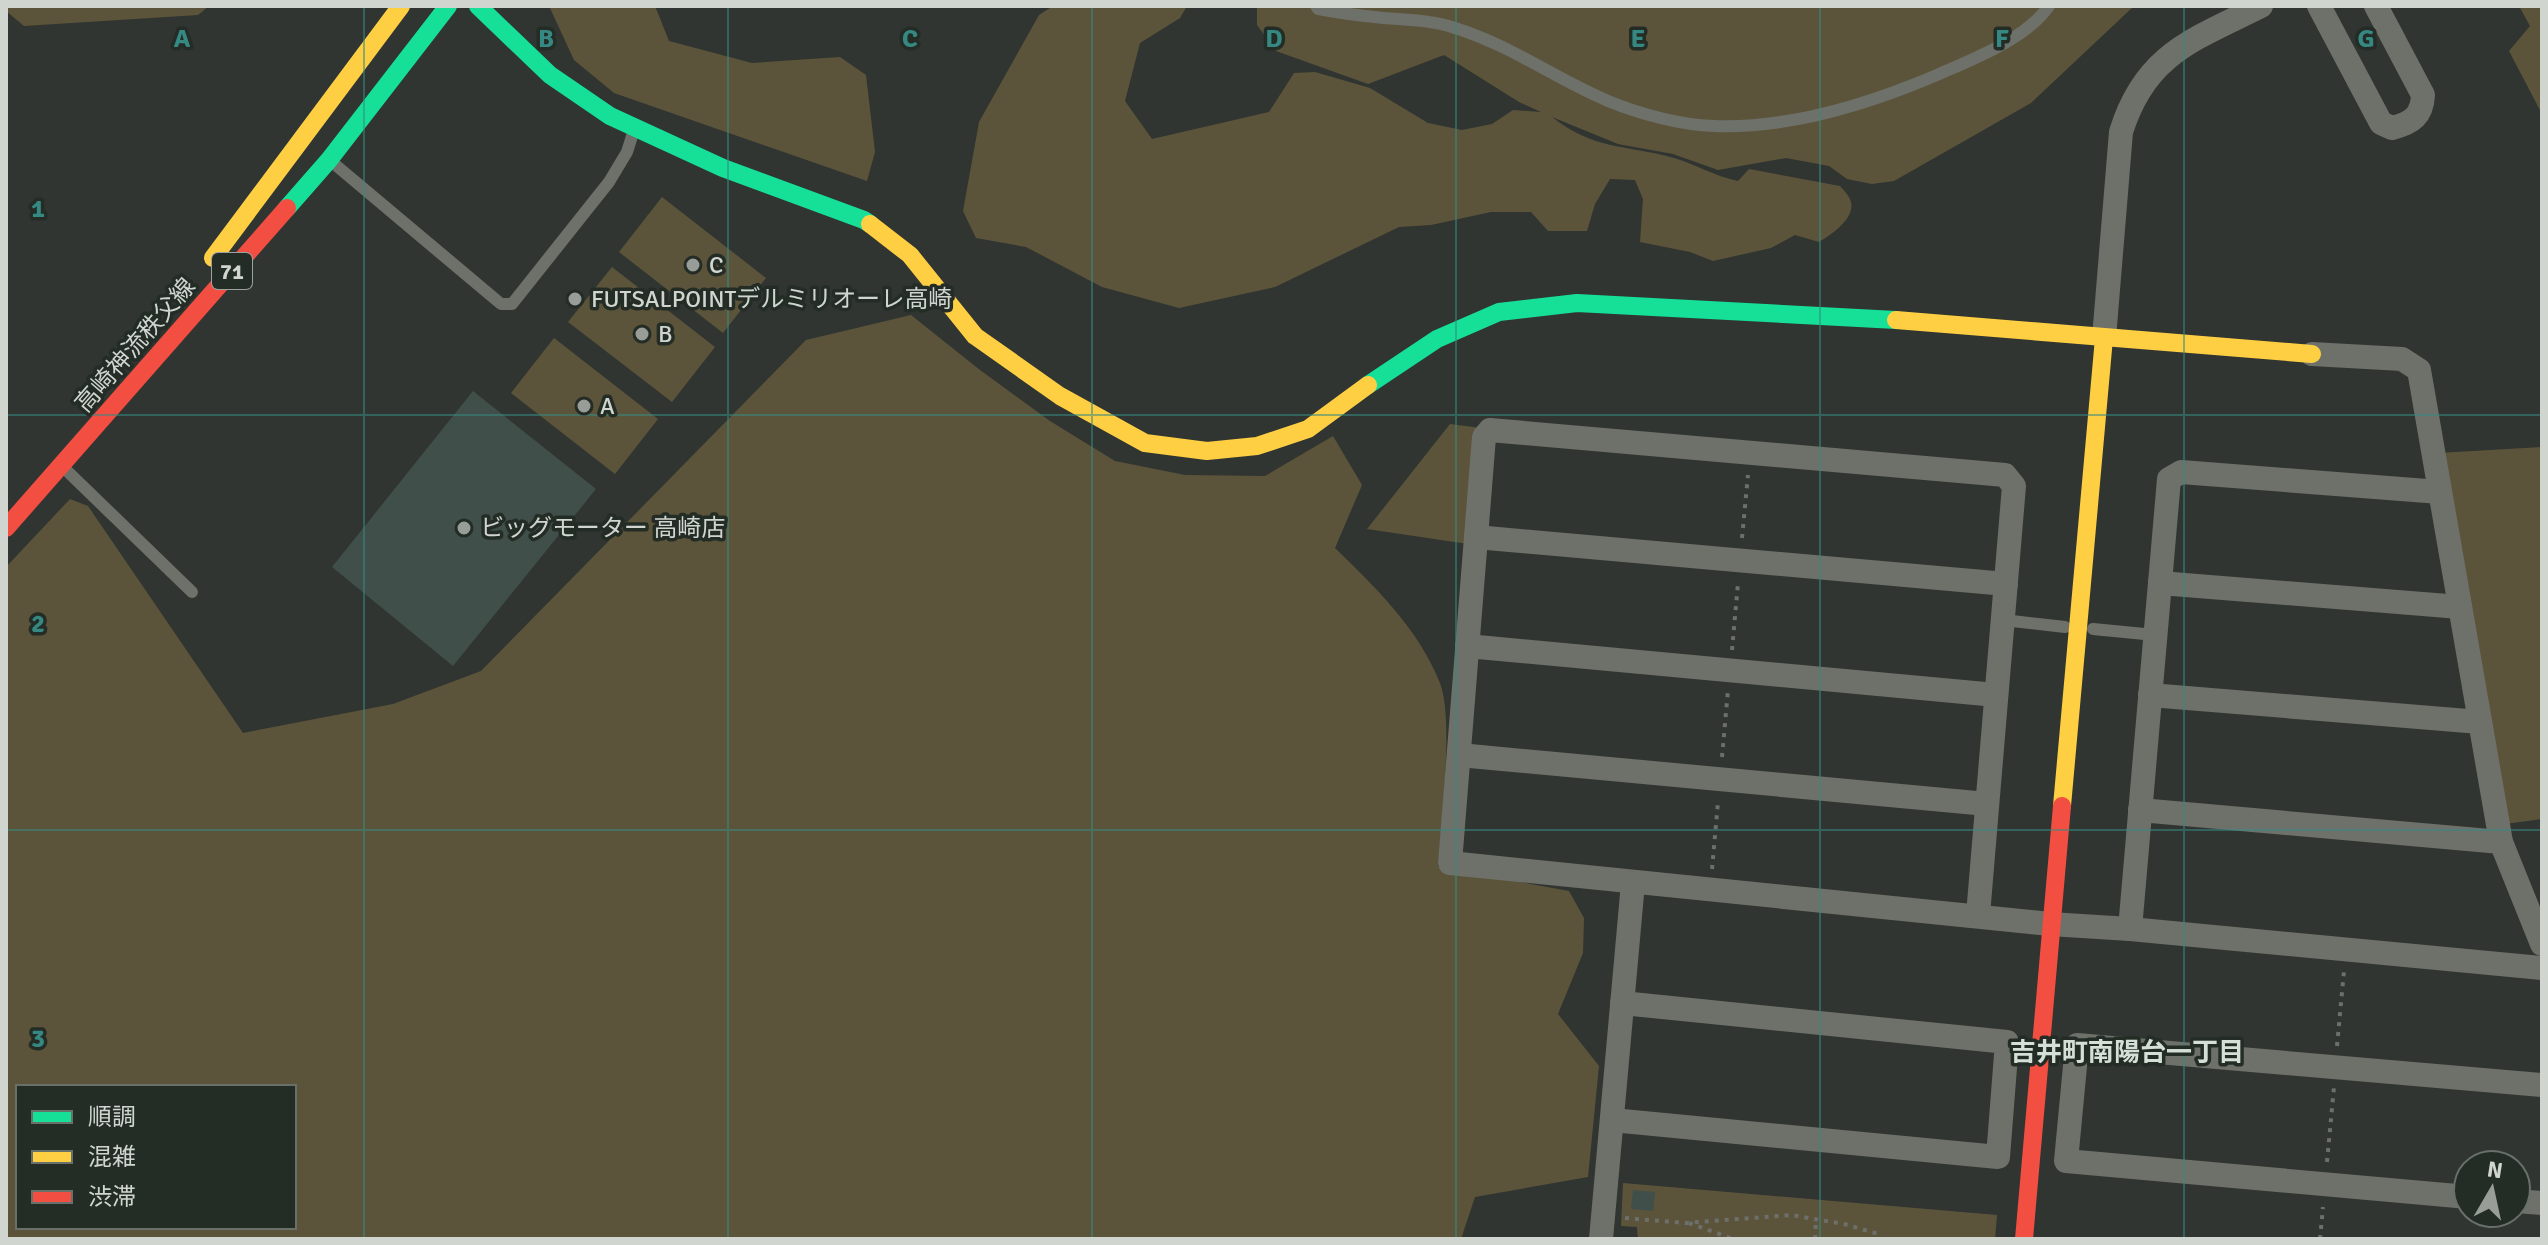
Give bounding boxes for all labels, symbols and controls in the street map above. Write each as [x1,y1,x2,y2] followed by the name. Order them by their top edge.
[174,23,191,55] text: A
[538,23,554,55] text: B
[902,23,918,55] text: C
[1265,23,1283,55] text: D
[1631,23,1645,55] text: E
[1995,23,2009,55] text: F
[2357,23,2375,55] text: G
[31,193,45,225] text: 1
[709,250,723,280] place label: C
[212,253,252,289] road number: 71
[684,256,702,274] marker: C
[69,272,201,418] street label: 高崎神流秩父線
[591,284,952,314] place label: FUTSALPOINTデルミリオーレ高崎
[566,290,584,308] marker: FUTSALPOINTデルミリオーレ高崎
[658,319,673,349] place label: B
[633,325,651,343] marker: B
[600,391,615,421] place label: A
[575,397,593,415] marker: A
[480,513,725,543] place label: ビッグモーター 高崎店
[455,519,473,537] marker: ビッグモーター 高崎店
[31,608,45,640] text: 2
[31,1023,45,1055] text: 3
[2010,1037,2244,1069] district label: 吉井町南陽台一丁目
[16,1085,296,1229] legend
[88,1102,136,1132] text: 順調
[88,1142,136,1172] text: 混雑
[2452,1149,2532,1229] north arrow
[2485,1155,2505,1184] text: N
[88,1182,136,1212] text: 渋滞

